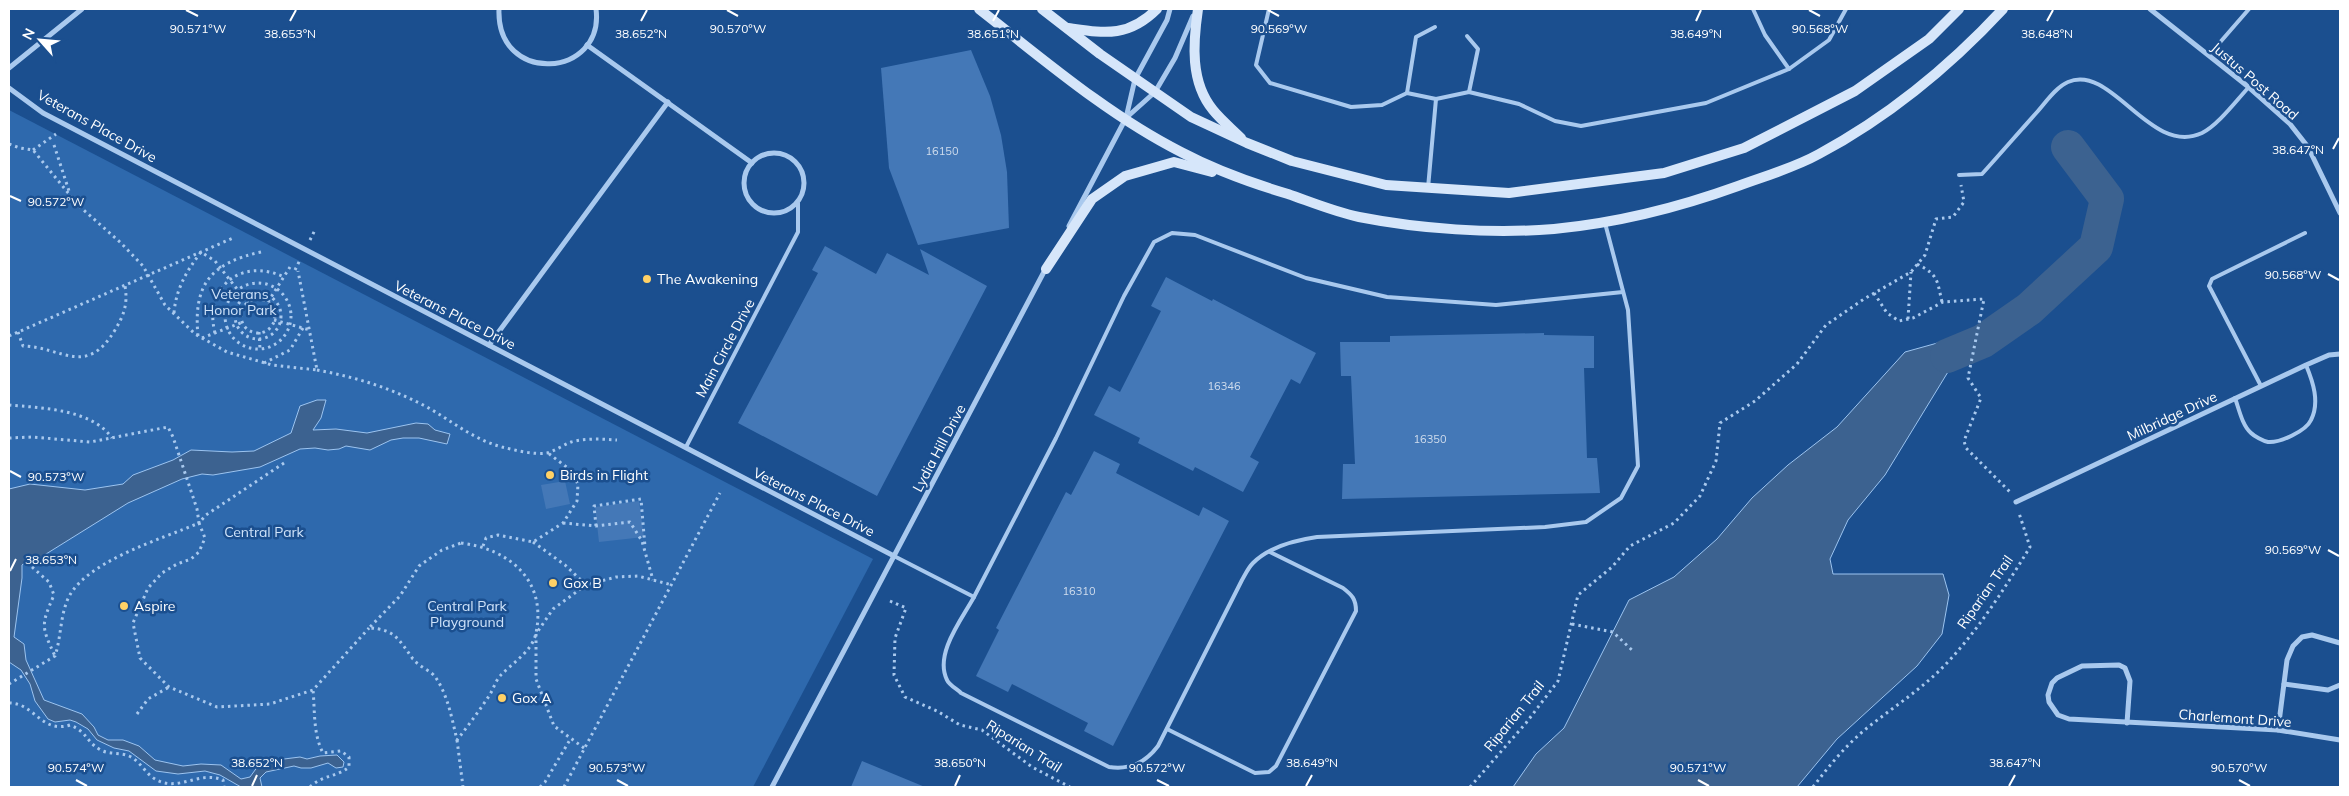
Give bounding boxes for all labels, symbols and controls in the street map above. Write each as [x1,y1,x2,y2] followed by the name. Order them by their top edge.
[15,15,65,65] north arrow
[170,21,226,36] text: 90.571°W
[710,21,766,36] text: 90.570°W
[1251,21,1307,36] text: 90.569°W
[1792,21,1848,36] text: 90.568°W
[18,25,39,43] text: N
[264,26,316,41] text: 38.653°N
[615,26,667,41] text: 38.652°N
[967,26,1019,41] text: 38.651°N
[1670,26,1722,41] text: 38.649°N
[2021,26,2073,41] text: 38.648°N
[2208,38,2302,124] street label: Justus Post Road
[34,86,160,166] street label: Veterans Place Drive
[2272,142,2324,157] text: 38.647°N
[926,144,959,158] house number: 16150
[28,194,84,209] text: 90.572°W
[2265,267,2321,282] text: 90.568°W
[657,270,758,288] place label: The Awakening
[641,273,653,285] marker: The Awakening
[391,277,519,353] street label: Veterans Place Drive
[203,285,277,319] park label: Veterans Honor Park
[692,296,758,400] street label: Main Circle Drive
[1208,379,1241,393] house number: 16346
[2124,387,2220,445] street label: Milbridge Drive
[908,401,970,495] street label: Lydia Hill Drive
[1414,432,1447,446] house number: 16350
[750,464,878,540] street label: Veterans Place Drive
[560,466,648,484] place label: Birds in Flight
[28,469,84,484] text: 90.573°W
[544,469,556,481] marker: Birds in Flight
[224,523,305,541] park label: Central Park
[2265,542,2321,557] text: 90.569°W
[25,552,77,567] text: 38.653°N
[1953,552,2017,632] street label: Riparian Trail
[563,574,602,592] place label: Gox B
[547,577,559,589] marker: Gox B
[1063,584,1096,598] house number: 16310
[134,597,175,615] place label: Aspire
[427,597,508,631] park label: Central Park Playground
[118,600,130,612] marker: Aspire
[1480,677,1548,755] street label: Riparian Trail
[512,689,552,707] place label: Gox A
[496,692,508,704] marker: Gox A
[2178,705,2292,731] street label: Charlemont Drive
[983,716,1065,776] street label: Riparian Trail
[231,755,283,770] text: 38.652°N
[934,755,986,770] text: 38.650°N
[1286,755,1338,770] text: 38.649°N
[1989,755,2041,770] text: 38.647°N
[48,760,104,775] text: 90.574°W
[589,760,645,775] text: 90.573°W
[1129,760,1185,775] text: 90.572°W
[1670,760,1726,775] text: 90.571°W
[2211,760,2267,775] text: 90.570°W

